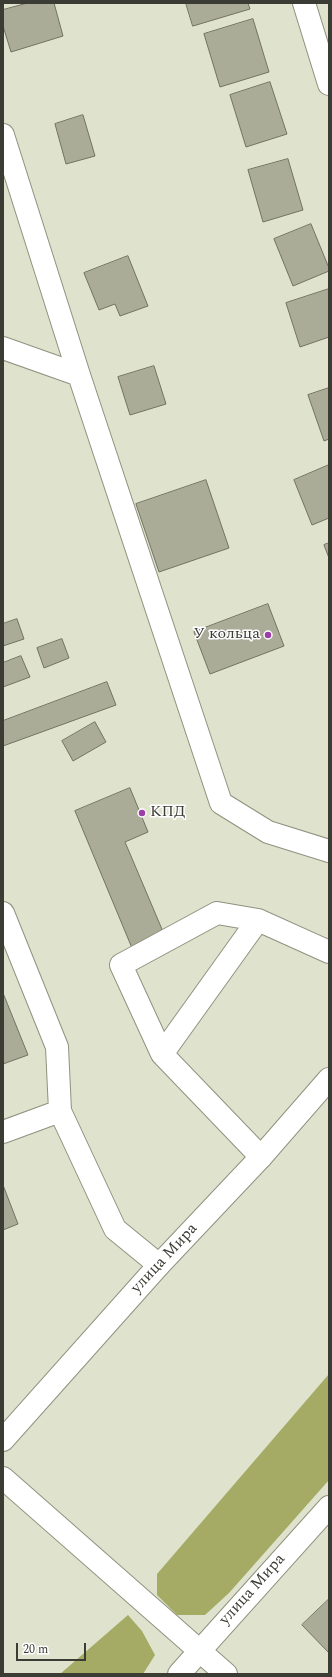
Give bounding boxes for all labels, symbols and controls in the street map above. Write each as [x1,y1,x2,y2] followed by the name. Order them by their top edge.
[194,625,260,645] place label: У кольца
[263,630,273,640] marker: У кольца
[150,803,186,823] place label: КПД
[137,808,147,818] marker: КПД
[128,1220,202,1298] street label: улица Мира
[216,1550,290,1630] street label: улица Мира
[18,1635,88,1661] scale bar
[23,1640,48,1659] text: 20 m

